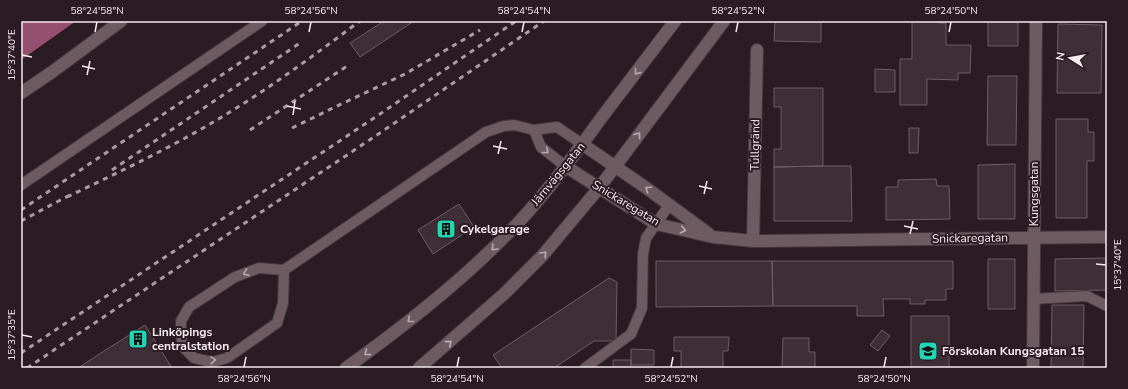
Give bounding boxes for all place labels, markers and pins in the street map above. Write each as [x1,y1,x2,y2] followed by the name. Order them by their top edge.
[435,218,457,240] building icon: Cykelgarage
[460,221,530,237] place label: Cykelgarage
[152,324,229,354] place label: Linköpings centralstation
[127,328,149,350] building icon: Linköpings centralstation
[917,340,939,362] school or university icon: Förskolan Kungsgatan 15
[942,343,1084,359] place label: Förskolan Kungsgatan 15

